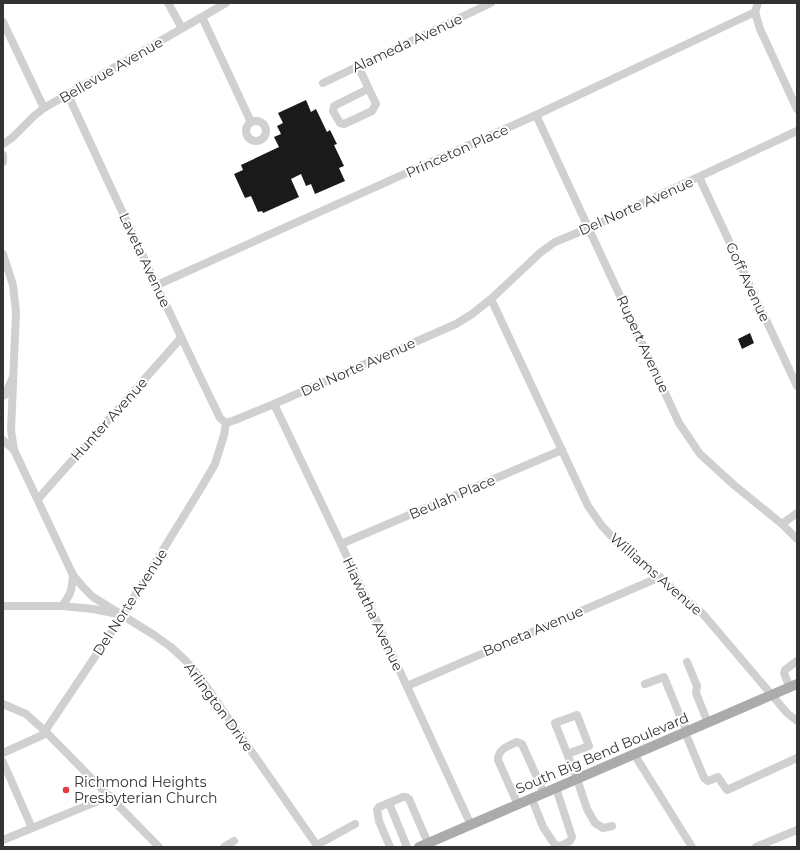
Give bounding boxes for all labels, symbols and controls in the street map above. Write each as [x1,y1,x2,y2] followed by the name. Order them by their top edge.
[349,10,465,76] street label: Alameda Avenue
[56,33,166,107] street label: Bellevue Avenue
[403,120,511,182] street label: Princeton Place
[576,173,696,239] street label: Del Norte Avenue
[115,210,175,310] street label: Laveta Avenue
[722,239,774,325] street label: Goff Avenue
[613,292,673,396] street label: Rupert Avenue
[298,334,418,400] street label: Del Norte Avenue
[67,373,151,465] street label: Hunter Avenue
[406,471,498,523] street label: Beulah Place
[606,529,706,619] street label: Williams Avenue
[89,545,171,659] street label: Del Norte Avenue
[339,554,407,674] street label: Hiawatha Avenue
[480,602,586,660] street label: Boneta Avenue
[181,659,257,755] street label: Arlington Drive
[513,708,691,798] street label: South Big Bend Boulevard
[74,773,217,807] place label: Richmond Heights Presbyterian Church
[61,785,71,795] marker: Richmond Heights Presbyterian Church

